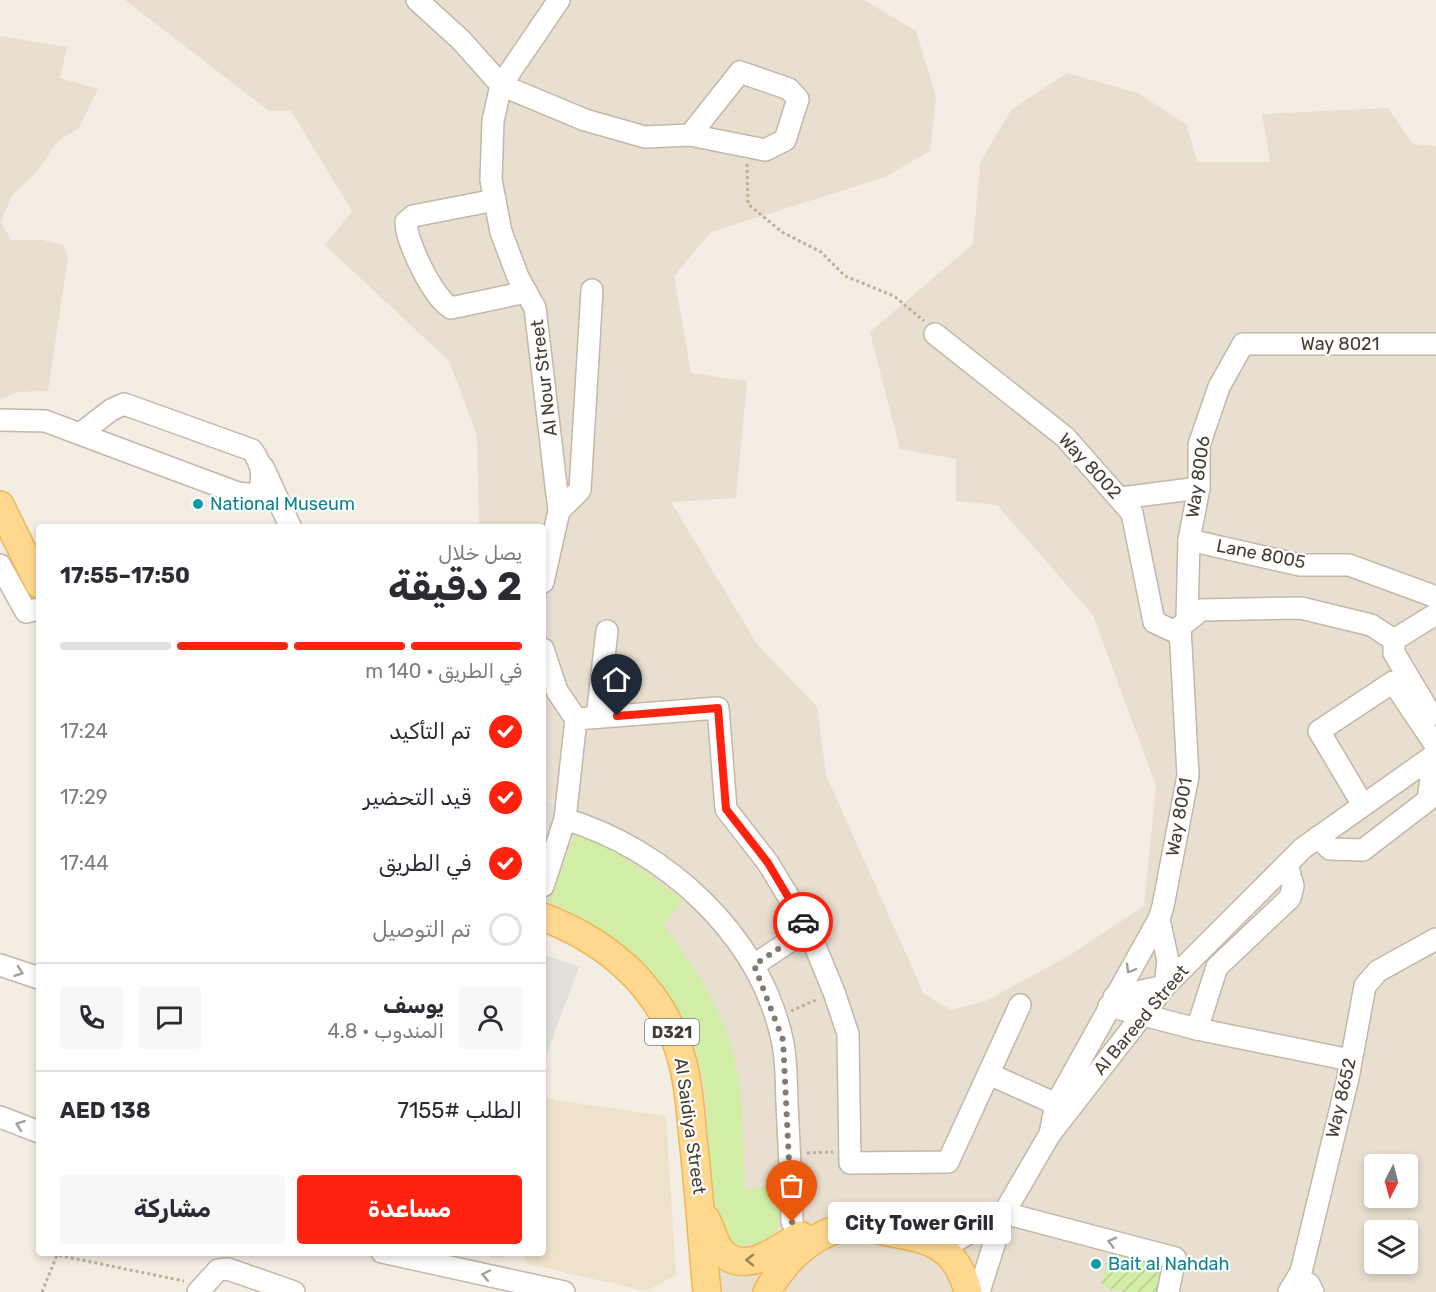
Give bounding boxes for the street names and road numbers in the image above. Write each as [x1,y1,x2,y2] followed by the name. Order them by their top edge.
[526,318,562,438] street label: Al Nour Street
[1301,333,1379,355] street label: Way 8021
[1054,428,1126,504] street label: Way 8002
[1181,434,1215,520] street label: Way 8006
[1214,535,1308,573] street label: Lane 8005
[1161,776,1197,858] street label: Way 8001
[1089,961,1193,1079] street label: Al Bareed Street
[645,1019,699,1045] road number: D321
[670,1056,710,1196] street label: Al Saidiya Street
[1321,1056,1361,1140] street label: Way 8652

